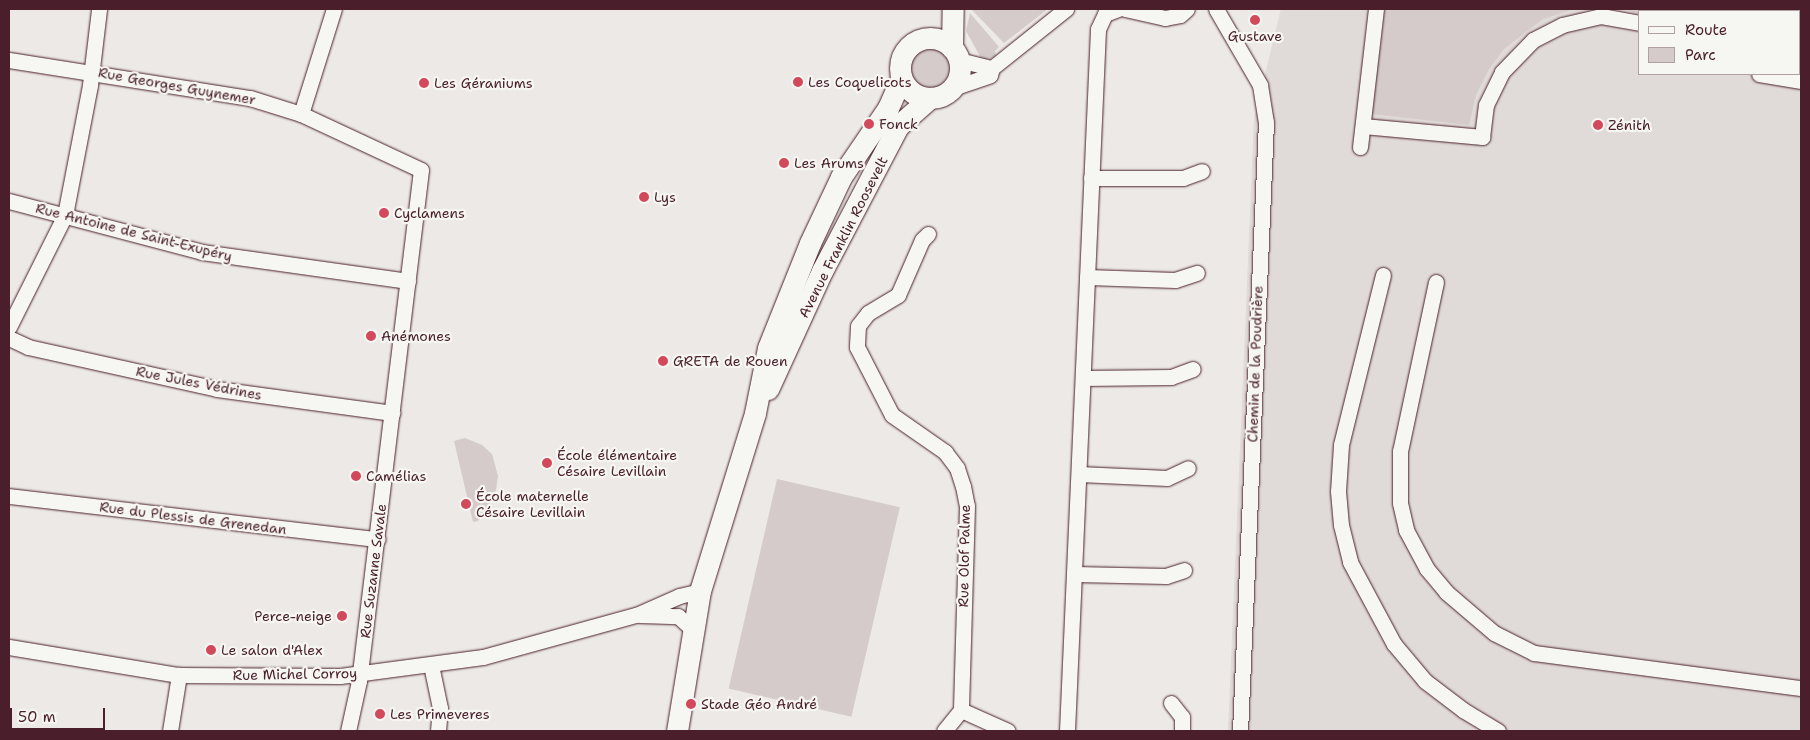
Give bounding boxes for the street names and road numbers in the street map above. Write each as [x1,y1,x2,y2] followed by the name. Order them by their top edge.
[97,64,257,108] street label: Rue Georges Guynemer
[795,153,891,321] street label: Avenue Franklin Roosevelt
[34,199,234,265] street label: Rue Antoine de Saint-Exupéry
[1244,285,1266,443] street label: Chemin de la Poudrière
[135,363,263,403] street label: Rue Jules Védrines
[99,498,287,538] street label: Rue du Plessis de Grenedan
[356,503,390,639] street label: Rue Suzanne Savale
[955,504,973,608] street label: Rue Olof Palme
[233,665,357,683] street label: Rue Michel Corroy

